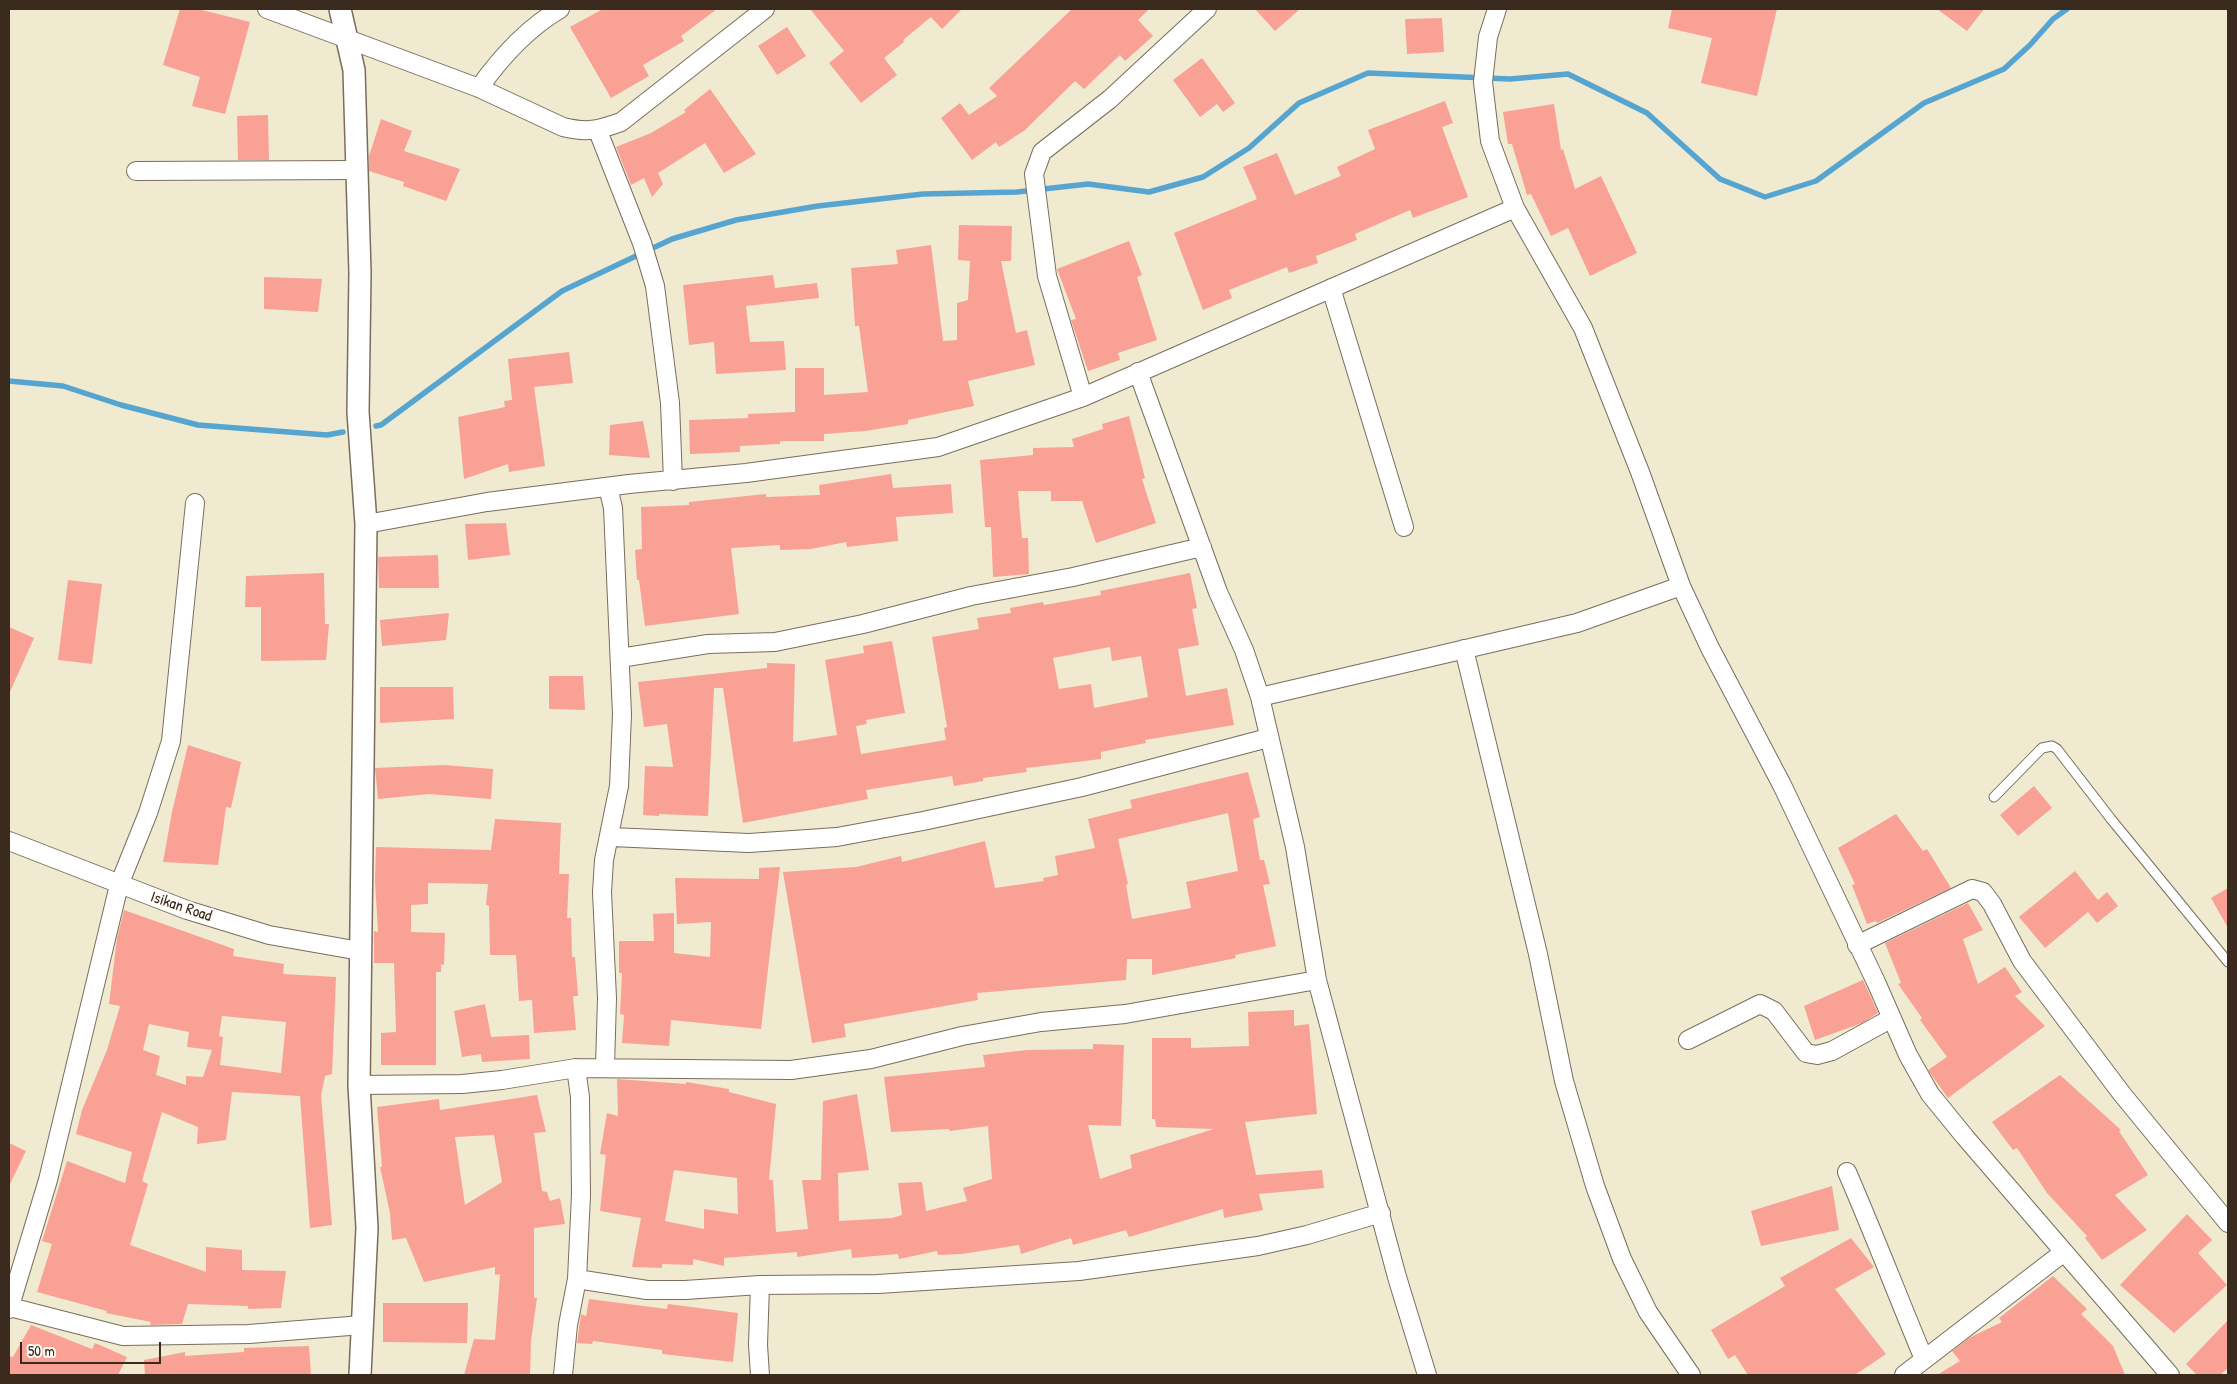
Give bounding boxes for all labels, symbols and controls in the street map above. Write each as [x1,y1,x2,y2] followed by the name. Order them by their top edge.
[148,888,214,926] street label: Isikan Road
[22,1332,164,1364] scale bar
[28,1340,55,1361] text: 50 m

